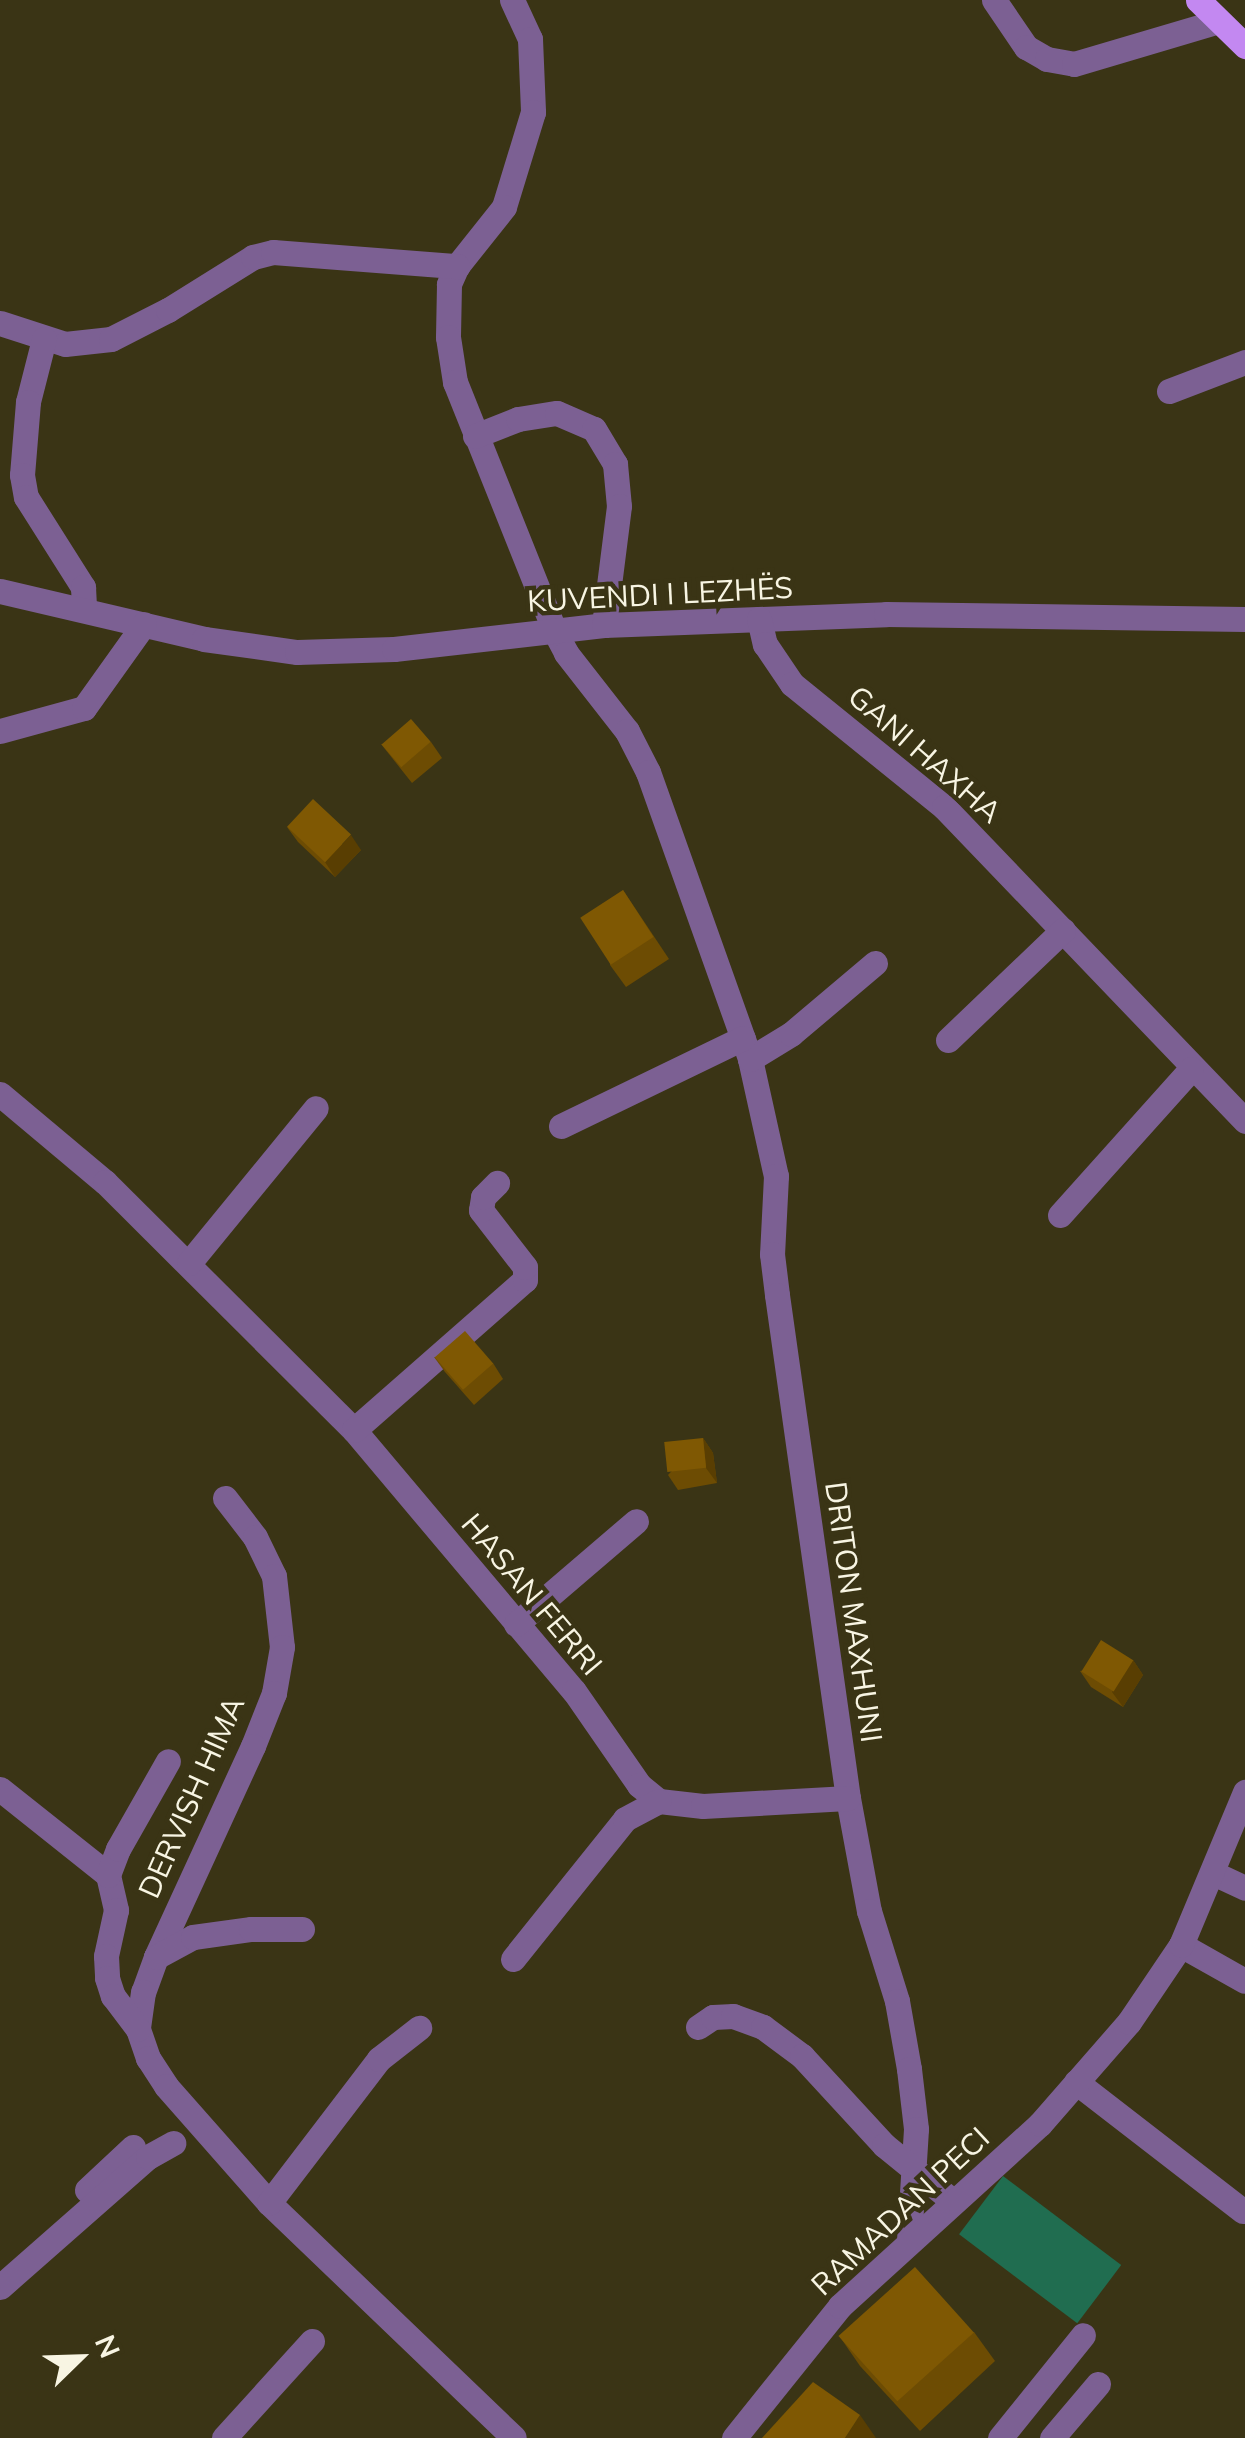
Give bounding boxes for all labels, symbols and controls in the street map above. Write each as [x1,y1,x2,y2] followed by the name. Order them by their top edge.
[526,569,794,619] street label: KUVENDI I LEZHËS
[841,678,1009,830] street label: GANI HAXHA
[818,1479,890,1745] street label: DRITON MAXHUNI
[454,1506,610,1682] street label: HASAN FERRI
[130,1690,252,1904] street label: DERVISH HIMA
[804,2119,996,2303] street label: RAMADAN PECI
[30,2308,130,2408] north arrow
[88,2330,128,2363] text: N

